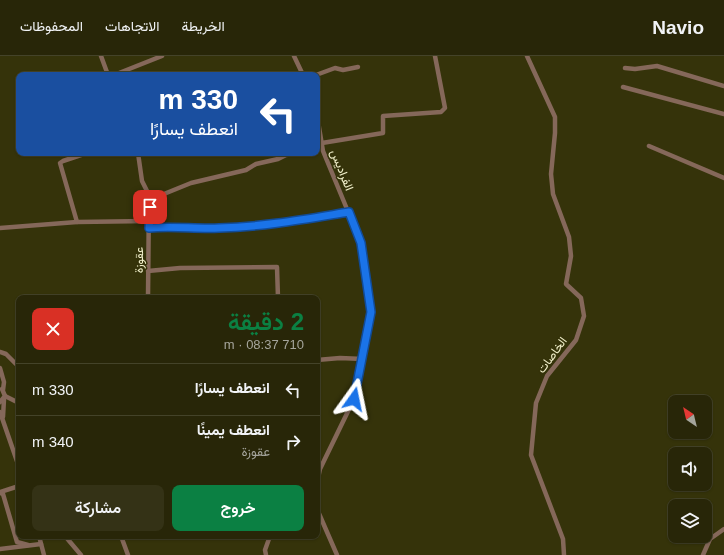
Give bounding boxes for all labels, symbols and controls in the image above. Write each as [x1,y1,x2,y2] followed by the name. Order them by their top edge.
[652,17,704,38] text: Navio
[20,18,83,34] text: المحفوظات
[105,18,159,34] text: الاتجاهات
[181,18,225,34] text: الخريطة
[159,84,238,115] text: 330 m
[252,88,304,140] icon: left
[150,119,238,139] text: انعطف يسارًا
[327,147,357,193] street label: الفراديس
[133,190,167,224] pin
[139,196,161,218] icon: arrive
[132,247,147,273] street label: عقوزة
[32,308,74,350] button: close
[228,308,304,335] text: 2 دقيقة
[534,334,570,376] street label: الخاصات
[224,337,304,352] text: 710 m · 08:37
[333,378,375,420] position arrow
[195,379,270,396] text: انعطف يسارًا
[282,379,304,401] icon: left
[32,381,74,398] text: 330 m
[668,395,712,439] north arrow
[668,395,712,543] map controls
[197,421,270,438] text: انعطف يمينًا
[282,431,304,453] icon: right
[32,433,74,450] text: 340 m
[241,444,270,459] text: عقوزة
[668,447,712,491] button: sound
[32,485,164,531] button: مشاركة
[172,485,304,531] button: خروج
[668,499,712,543] button: layers

